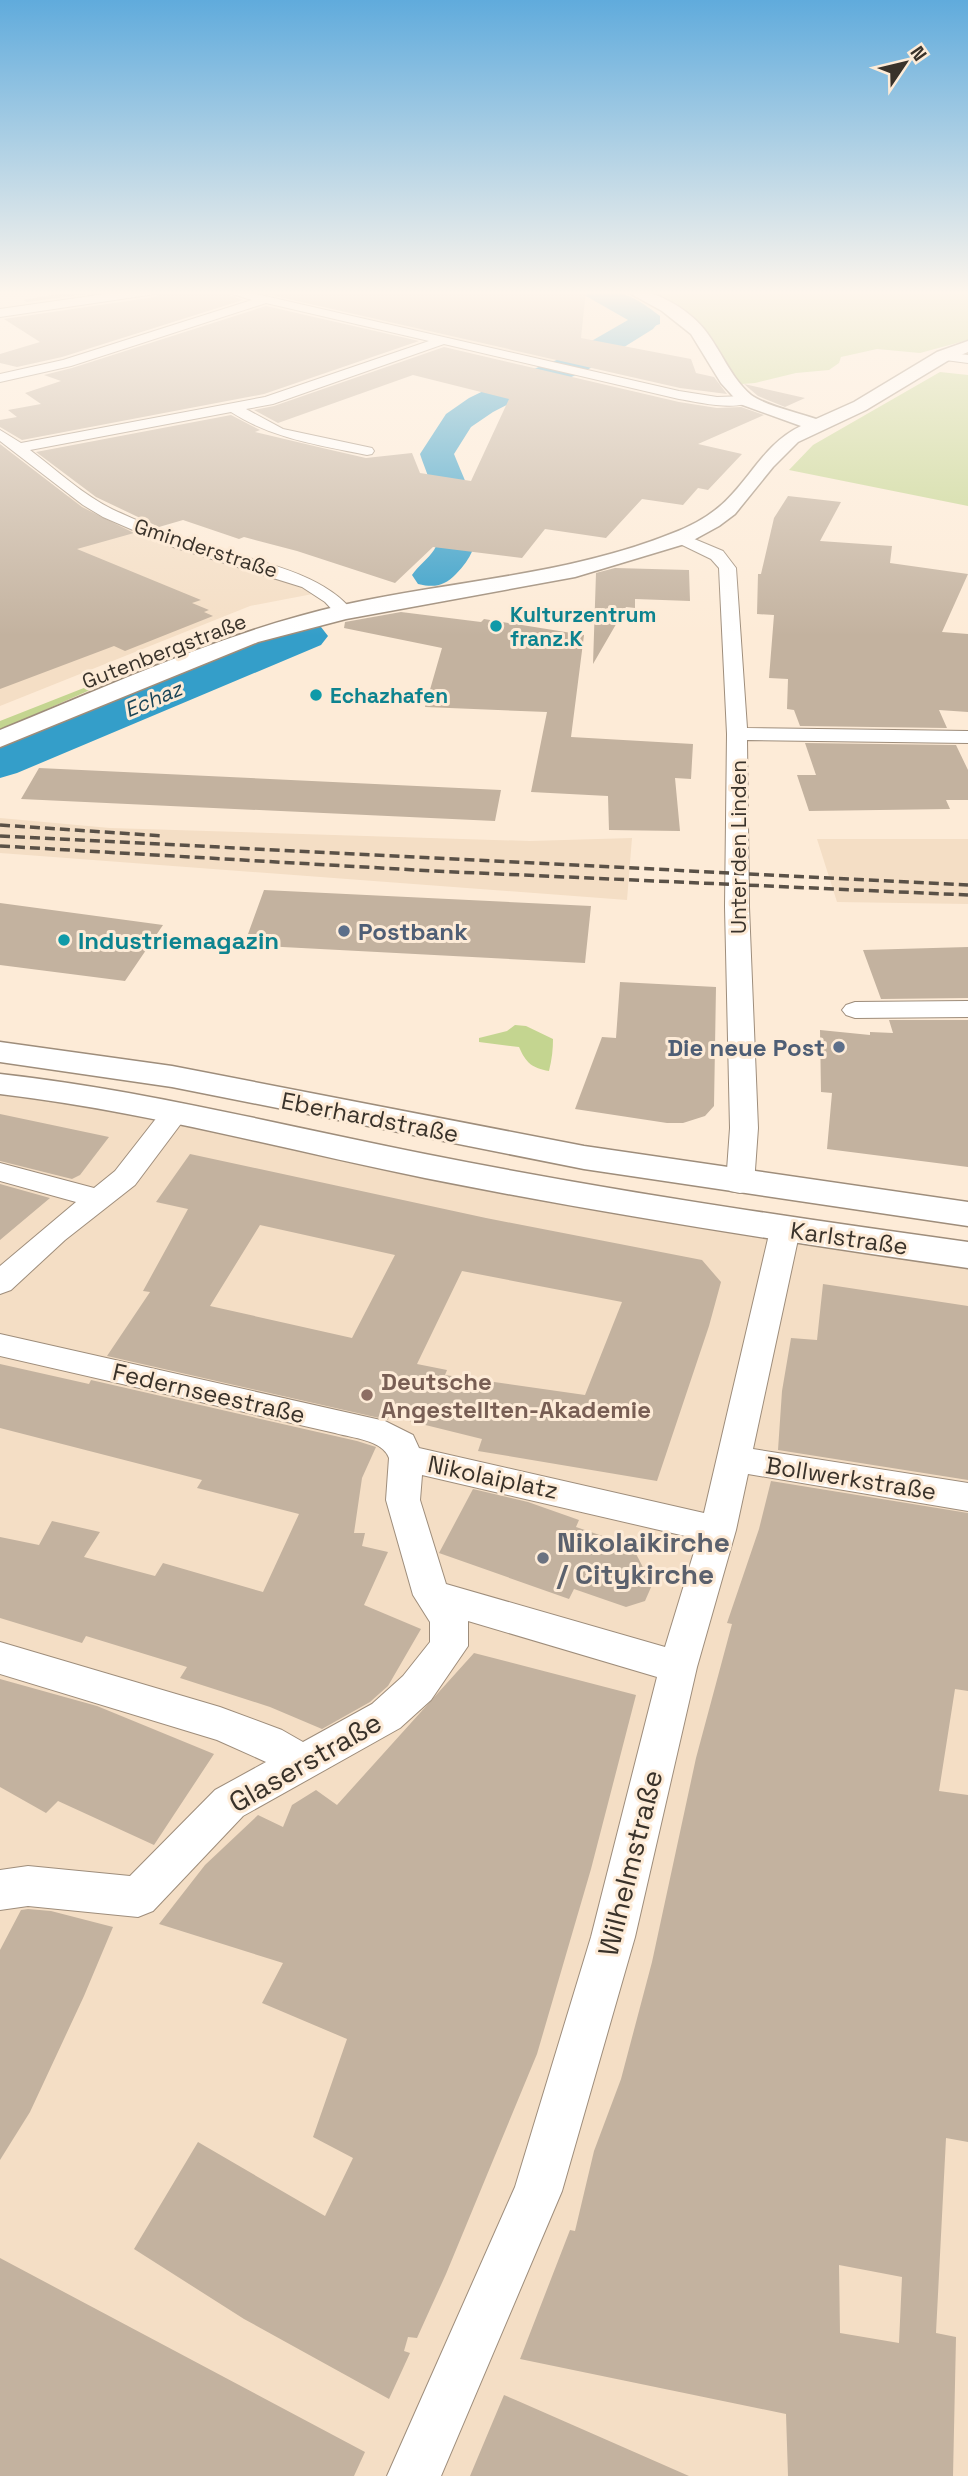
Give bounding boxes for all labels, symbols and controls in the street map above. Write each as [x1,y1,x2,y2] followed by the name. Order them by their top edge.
[870,28,940,98] north arrow
[905,41,932,66] text: N
[131,512,281,584] street label: Gminderstraße
[510,601,656,652] place label: Kulturzentrum franz.K
[78,607,250,695] street label: Gutenbergstraße
[488,618,504,634] marker: Kulturzentrum franz.K
[120,674,188,723] water label: Echaz
[330,682,448,709] place label: Echazhafen
[308,687,324,703] marker: Echazhafen
[725,760,752,934] street label: Unter den Linden
[358,916,468,947] place label: Postbank
[336,923,352,939] marker: Postbank
[78,925,279,956] place label: Industriemagazin
[56,932,72,948] marker: Industriemagazin
[667,1032,825,1063] place label: Die neue Post
[831,1039,847,1055] marker: Die neue Post
[279,1085,461,1149] street label: Eberhardstraße
[788,1214,910,1262] street label: Karlstraße
[110,1356,308,1430] street label: Federnseestraße
[381,1366,651,1425] place label: Deutsche Angestellten-Akademie
[359,1387,375,1403] marker: Deutsche Angestellten-Akademie
[425,1448,561,1506] street label: Nikolaiplatz
[763,1449,939,1507] street label: Bollwerkstraße
[556,1524,730,1592] place label: Nikolaikirche / Citykirche
[535,1550,551,1566] marker: Nikolaikirche / Citykirche
[222,1704,388,1820] street label: Glaserstraße
[589,1766,671,1960] street label: Wilhelmstraße

